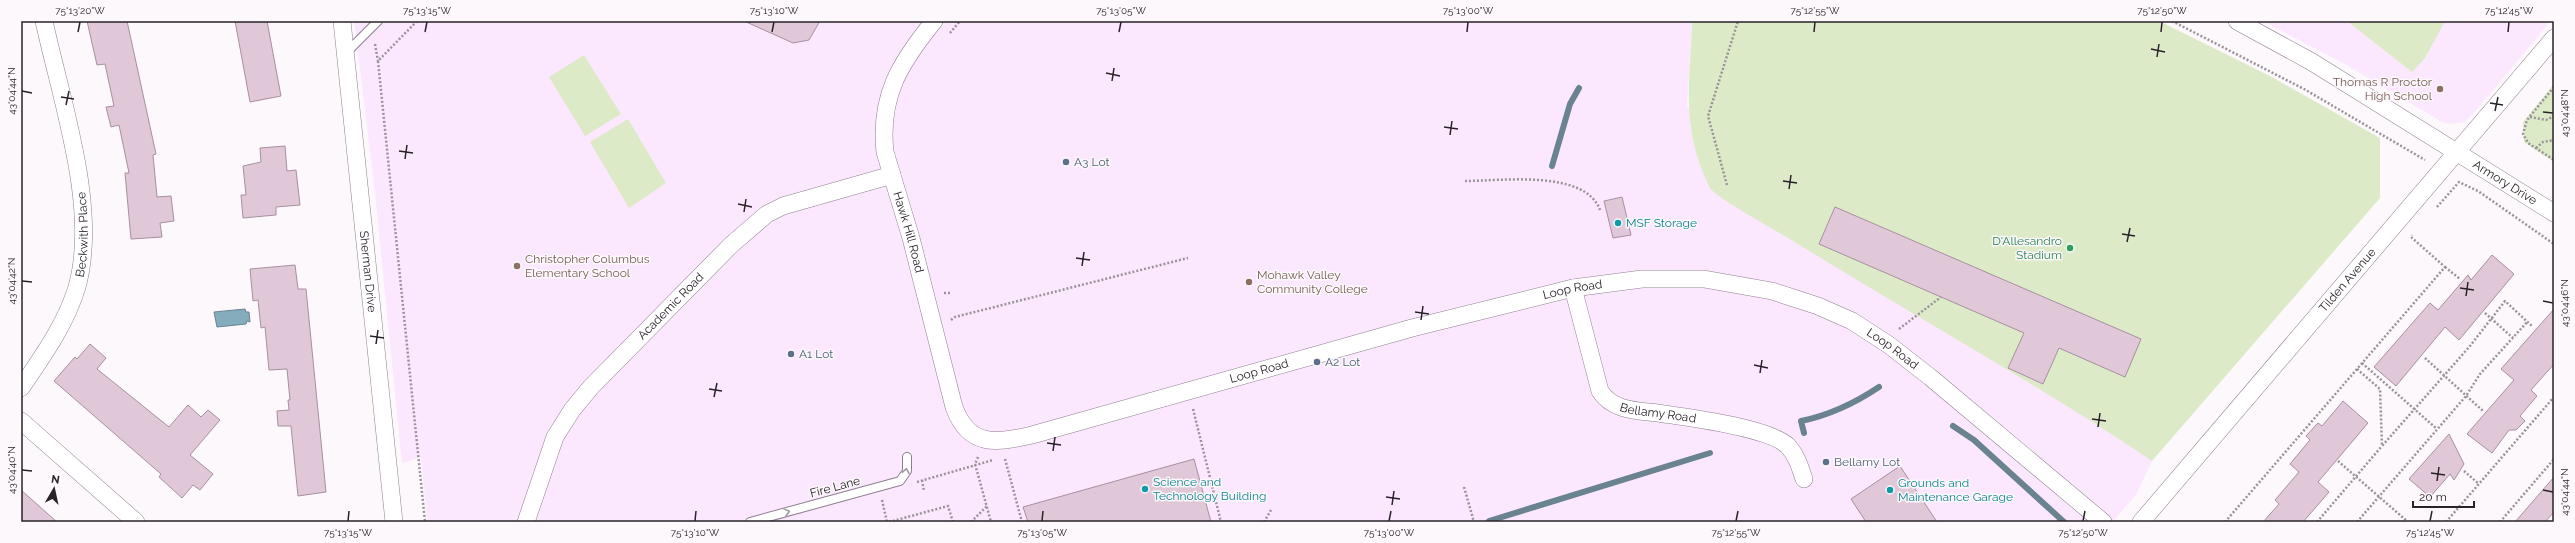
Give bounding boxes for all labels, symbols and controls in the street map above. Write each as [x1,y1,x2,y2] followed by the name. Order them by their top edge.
[55,5,105,16] text: 75°13'20"W
[403,5,451,16] text: 75°13'15"W
[750,5,799,16] text: 75°13'10"W
[1096,5,1146,16] text: 75°13'05"W
[1443,5,1494,16] text: 75°13'00"W
[1791,5,1840,16] text: 75°12'55"W
[2137,5,2187,16] text: 75°12'50"W
[2485,5,2534,16] text: 75°12'45"W
[6,67,17,115] text: 43°04'44"N
[2333,75,2433,103] place label: Thomas R Proctor High School
[2435,84,2445,94] marker: Thomas R Proctor High School
[2559,89,2570,137] text: 43°04'48"N
[1074,155,1110,169] place label: A3 Lot
[1061,157,1071,167] marker: A3 Lot
[2471,157,2540,208] street label: Armory Drive
[890,190,927,274] street label: Hawk Hill Road
[73,191,91,278] street label: Beckwith Place
[1626,216,1697,230] place label: MSF Storage
[1613,218,1623,228] marker: MSF Storage
[357,230,379,313] street label: Sherman Drive
[1992,234,2062,262] place label: D'Allesandro Stadium
[2065,243,2075,253] marker: D'Allesandro Stadium
[2316,245,2379,315] street label: Tilden Avenue
[525,252,650,280] place label: Christopher Columbus Elementary School
[6,257,17,305] text: 43°04'42"N
[512,261,522,271] marker: Christopher Columbus Elementary School
[1257,268,1368,296] place label: Mohawk Valley Community College
[635,270,706,342] street label: Academic Road
[1244,277,1254,287] marker: Mohawk Valley Community College
[1541,277,1603,302] street label: Loop Road
[2559,279,2570,327] text: 43°04'46"N
[1864,325,1921,372] street label: Loop Road
[799,347,833,361] place label: A1 Lot
[786,349,796,359] marker: A1 Lot
[1325,355,1360,369] place label: A2 Lot
[1228,356,1290,386] street label: Loop Road
[1312,357,1322,367] marker: A2 Lot
[1618,400,1697,426] street label: Bellamy Road
[6,446,17,494] text: 43°04'40"N
[1834,455,1900,469] place label: Bellamy Lot
[1821,457,1831,467] marker: Bellamy Lot
[901,467,910,474] one-way arrow
[2559,468,2570,516] text: 43°04'44"N
[34,469,74,509] north arrow
[50,473,61,487] text: N
[808,474,862,500] street label: Fire Lane
[1153,475,1266,503] place label: Science and Technology Building
[1898,476,2013,504] place label: Grounds and Maintenance Garage
[2413,483,2474,509] scale bar
[1140,484,1150,494] marker: Science and Technology Building
[1885,485,1895,495] marker: Grounds and Maintenance Garage
[2419,490,2447,504] text: 20 m
[783,508,790,517] one-way arrow
[324,527,372,538] text: 75°13'15"W
[671,527,720,538] text: 75°13'10"W
[1017,527,1067,538] text: 75°13'05"W
[1364,527,1415,538] text: 75°13'00"W
[1712,527,1761,538] text: 75°12'55"W
[2058,527,2108,538] text: 75°12'50"W
[2406,527,2455,538] text: 75°12'45"W

